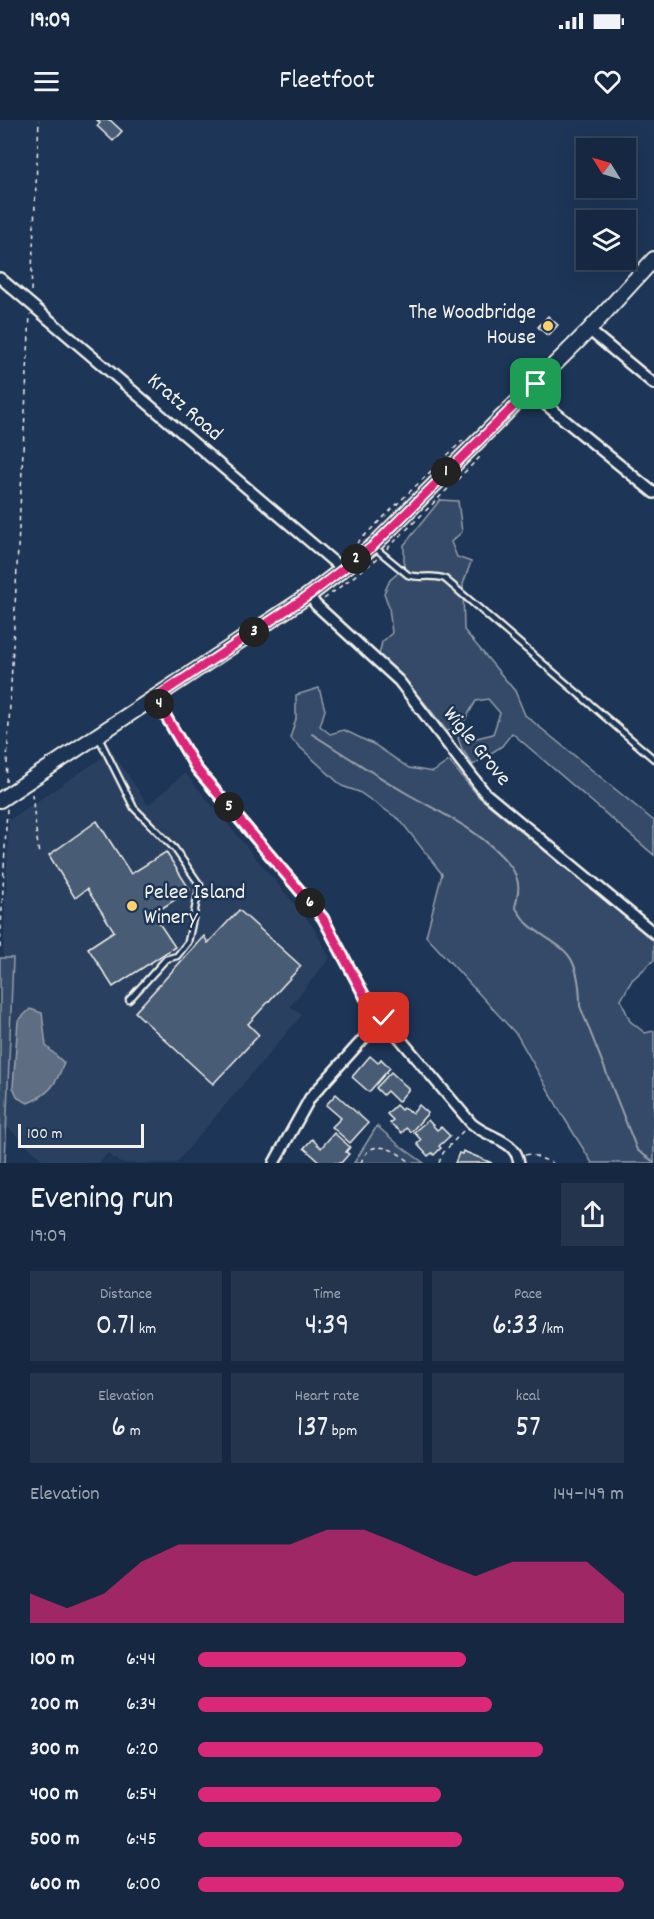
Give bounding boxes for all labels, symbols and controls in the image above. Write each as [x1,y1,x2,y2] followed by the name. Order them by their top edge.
[30,6,71,37] text: 19:09
[279,62,375,101] text: Fleetfoot
[30,65,63,98] icon: menu
[591,65,624,98] icon: heart
[576,138,636,198] north arrow
[576,138,636,270] map controls
[576,210,636,270] button: layers
[409,298,536,354] place label: The Woodbridge House
[541,319,555,333] marker: The Woodbridge House
[510,358,561,409] pin
[139,366,229,450] street label: Kratz Road
[519,367,552,400] icon: arrive
[431,457,461,487] pin: 1
[444,460,448,483] text: 1
[341,544,371,574] pin: 2
[353,547,360,570] text: 2
[239,617,269,647] pin: 3
[250,620,258,643] text: 3
[144,689,174,719] pin: 4
[156,692,162,715] text: 4
[434,701,518,793] street label: Wigle Grove
[214,792,244,822] pin: 5
[225,795,233,818] text: 5
[144,878,245,934] place label: Pelee Island Winery
[295,888,325,918] pin: 6
[306,891,314,914] text: 6
[125,899,139,913] marker: Pelee Island Winery
[358,992,409,1043] pin
[367,1001,400,1034] icon: check
[18,1121,144,1148] scale bar
[27,1123,63,1146] text: 100 m
[30,1177,174,1224] text: Evening run
[561,1183,624,1246] button: share
[30,1223,67,1251] text: 19:09
[100,1283,152,1306] text: Distance
[313,1283,341,1306] text: Time
[514,1283,542,1306] text: Pace
[96,1306,135,1349] text: 0.71
[305,1306,349,1349] text: 4:39
[492,1306,538,1349] text: 6:33
[135,1318,156,1341] text: km
[538,1318,564,1341] text: /km
[98,1385,154,1408] text: Elevation
[295,1385,359,1408] text: Heart rate
[516,1385,540,1408] text: kcal
[111,1408,126,1451] text: 6
[297,1408,328,1451] text: 137
[515,1408,541,1451] text: 57
[126,1420,141,1443] text: m
[328,1420,357,1443] text: bpm
[30,1481,100,1509] text: Elevation
[553,1481,624,1509] text: 144–149 m
[30,1646,75,1674] text: 100 m
[126,1646,156,1674] text: 6:44
[30,1691,79,1719] text: 200 m
[126,1691,156,1719] text: 6:34
[30,1736,79,1764] text: 300 m
[126,1736,159,1764] text: 6:20
[30,1781,78,1809] text: 400 m
[126,1781,157,1809] text: 6:54
[30,1826,79,1854] text: 500 m
[126,1826,157,1854] text: 6:45
[30,1871,80,1899] text: 600 m
[126,1871,161,1899] text: 6:00

